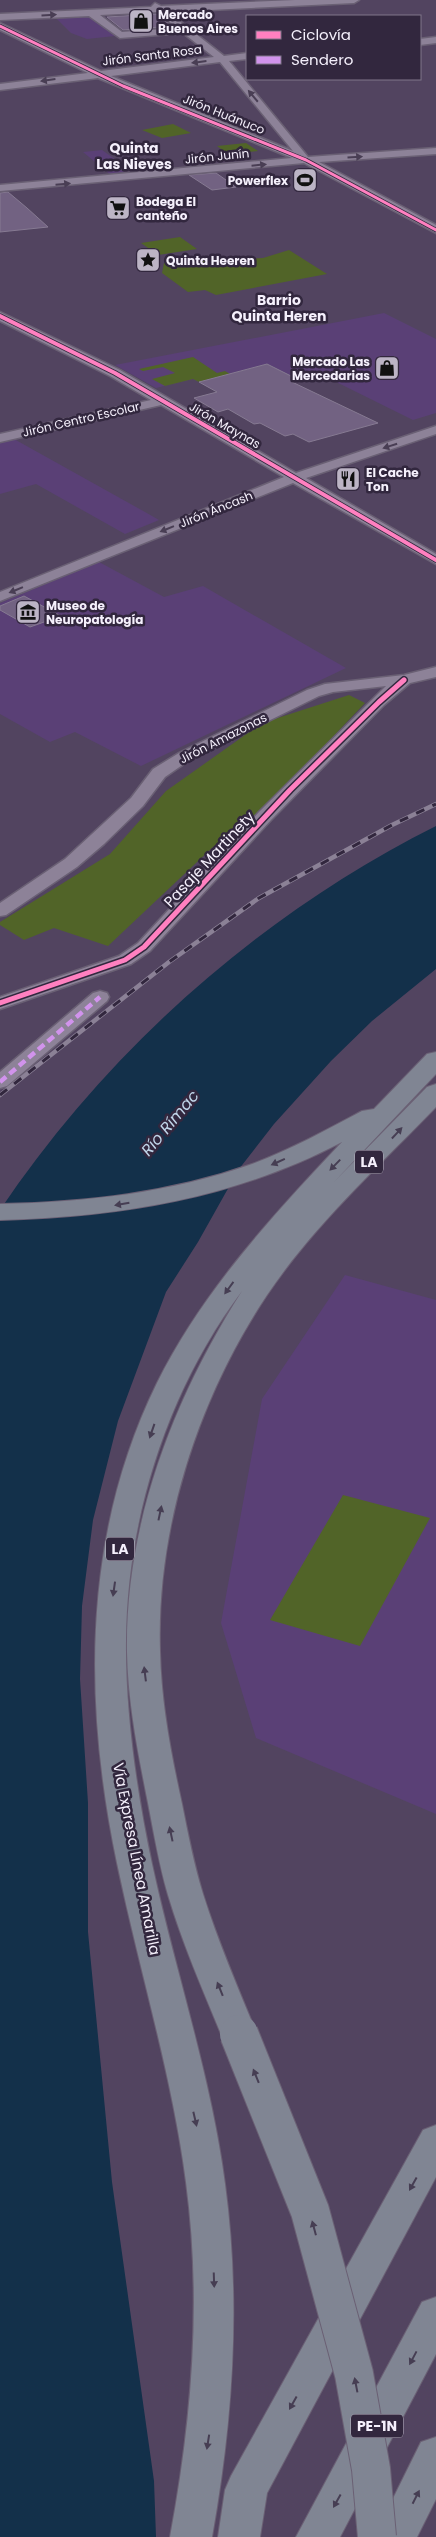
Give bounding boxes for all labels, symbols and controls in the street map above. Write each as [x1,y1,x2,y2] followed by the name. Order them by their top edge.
[158,6,238,37] place label: Mercado Buenos Aires
[128,8,154,34] shop icon: Mercado Buenos Aires
[41,10,57,18] one-way arrow
[246,15,421,80] legend
[291,24,351,45] text: Ciclovía
[101,40,203,70] street label: Jirón Santa Rosa
[291,49,353,70] text: Sendero
[190,58,206,66] one-way arrow
[40,77,56,85] one-way arrow
[247,89,258,102] one-way arrow
[181,90,268,138] street label: Jirón Huánuco
[96,138,172,174] district label: Quinta Las Nieves
[184,144,250,168] street label: Jirón Junín
[347,152,363,160] one-way arrow
[252,161,268,169] one-way arrow
[292,167,318,193] sports icon: Powerflex
[228,172,289,189] place label: Powerflex
[55,179,71,187] one-way arrow
[136,193,196,224] place label: Bodega El canteño
[105,195,131,221] supermarket icon: Bodega El canteño
[135,247,161,273] place icon: Quinta Heeren
[166,252,255,269] place label: Quinta Heeren
[231,290,327,326] district label: Barrio Quinta Heren
[292,353,370,384] place label: Mercado Las Mercedarias
[374,355,400,381] shop icon: Mercado Las Mercedarias
[21,397,142,441] street label: Jirón Centro Escolar
[186,398,264,452] street label: Jirón Maynas
[382,442,397,450] one-way arrow
[366,464,419,495] place label: El Cache Ton
[335,466,361,492] restaurant icon: El Cache Ton
[177,487,255,531] street label: Jirón Áncash
[159,526,174,533] one-way arrow
[9,587,23,595] one-way arrow
[46,597,143,628] place label: Museo de Neuropatología
[15,599,41,625] museum icon: Museo de Neuropatología
[176,709,270,767] street label: Jirón Amazonas
[159,806,259,912] street label: Pasaje Martinety
[136,1085,204,1161] water label: Río Rímac
[391,1128,403,1140] one-way arrow
[355,1150,383,1174] road number: LA
[271,1158,285,1166] one-way arrow
[329,1159,341,1171] one-way arrow
[113,1200,129,1208] one-way arrow
[224,1281,234,1295] one-way arrow
[148,1424,156,1439] one-way arrow
[156,1504,164,1520] one-way arrow
[106,1538,134,1560] road number: LA
[110,1581,118,1597] one-way arrow
[141,1666,149,1682] one-way arrow
[108,1761,166,1957] street label: Vía Expresa Línea Amarilla
[167,1827,175,1842] one-way arrow
[216,1981,224,1996] one-way arrow
[251,2069,259,2084] one-way arrow
[191,2111,199,2127] one-way arrow
[408,2177,417,2191] one-way arrow
[310,2220,318,2235] one-way arrow
[210,2272,218,2288] one-way arrow
[409,2350,417,2365] one-way arrow
[351,2377,359,2393] one-way arrow
[289,2396,297,2411] one-way arrow
[351,2414,403,2438] road number: PE-1N
[204,2435,212,2451] one-way arrow
[412,2490,420,2504] one-way arrow
[332,2494,341,2508] one-way arrow

